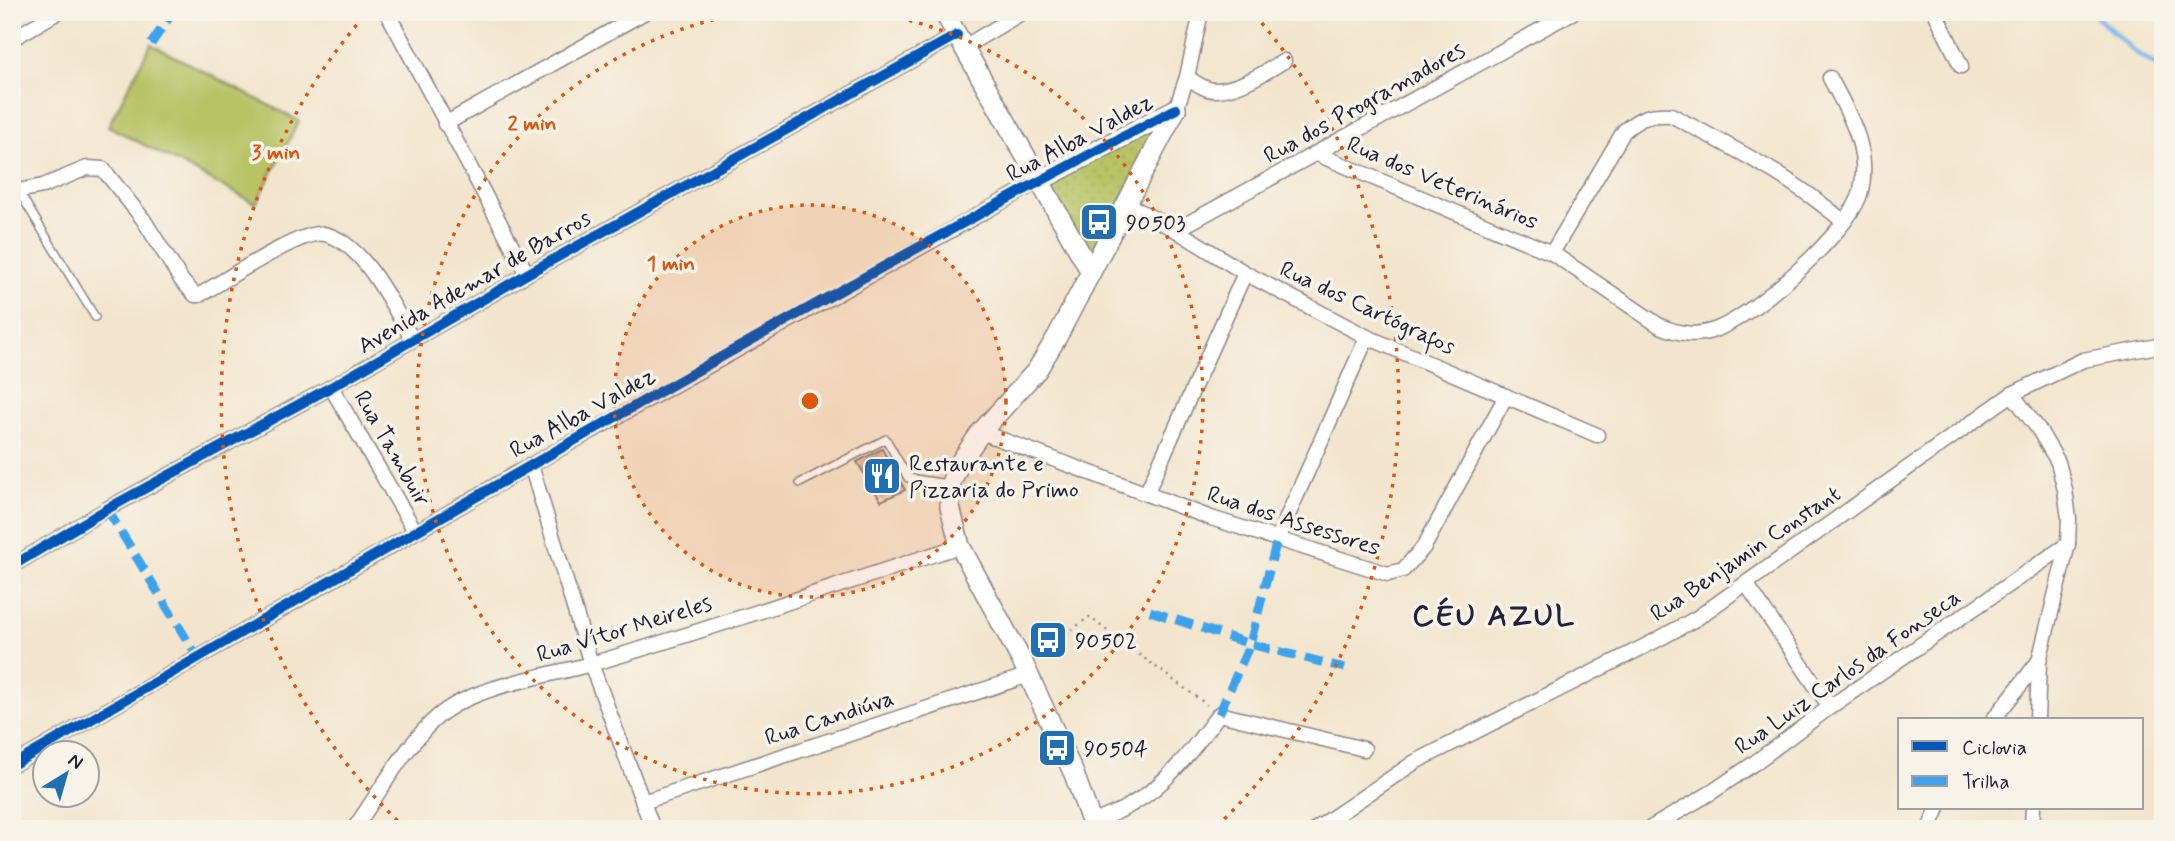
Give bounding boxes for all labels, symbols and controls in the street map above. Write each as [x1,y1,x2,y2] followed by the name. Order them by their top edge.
[1259,36,1471,172] street label: Rua dos Programadores
[1001,87,1158,190] street label: Rua Alba Valdez
[507,110,557,138] text: 2 min
[1342,130,1542,238] street label: Rua dos Veterinários
[252,139,300,167] text: 3 min
[1078,201,1120,243] bus stop icon: 90503
[353,204,597,362] street label: Avenida Ademar de Barros
[1126,209,1186,239] place label: 90503
[647,250,695,278] text: 1 min
[1274,255,1460,364] street label: Rua dos Cartógrafos
[505,361,661,466] street label: Rua Alba Valdez
[346,385,437,513] street label: Rua Tambuir
[798,389,822,413] centre of rings
[909,450,1079,506] place label: Restaurante e Pizzaria do Primo
[861,455,903,497] restaurant icon: Restaurante e Pizzaria do Primo
[1203,480,1384,564] street label: Rua dos Assessores
[1645,480,1847,630] street label: Rua Benjamin Constant
[1729,583,1967,762] street label: Rua Luiz Carlos da Fonseca
[533,589,716,671] street label: Rua Vítor Meireles
[1412,597,1576,636] district label: CÉU AZUL
[1027,619,1069,661] bus stop icon: 90502
[1075,627,1137,657] place label: 90502
[761,684,898,754] street label: Rua Candiúva
[1898,718,2144,810] legend
[1036,727,1078,769] bus stop icon: 90504
[1962,734,2027,762] text: Ciclovia
[1084,735,1148,765] place label: 90504
[32,740,102,810] north arrow
[63,748,88,775] text: N
[1962,768,2010,796] text: Trilha

